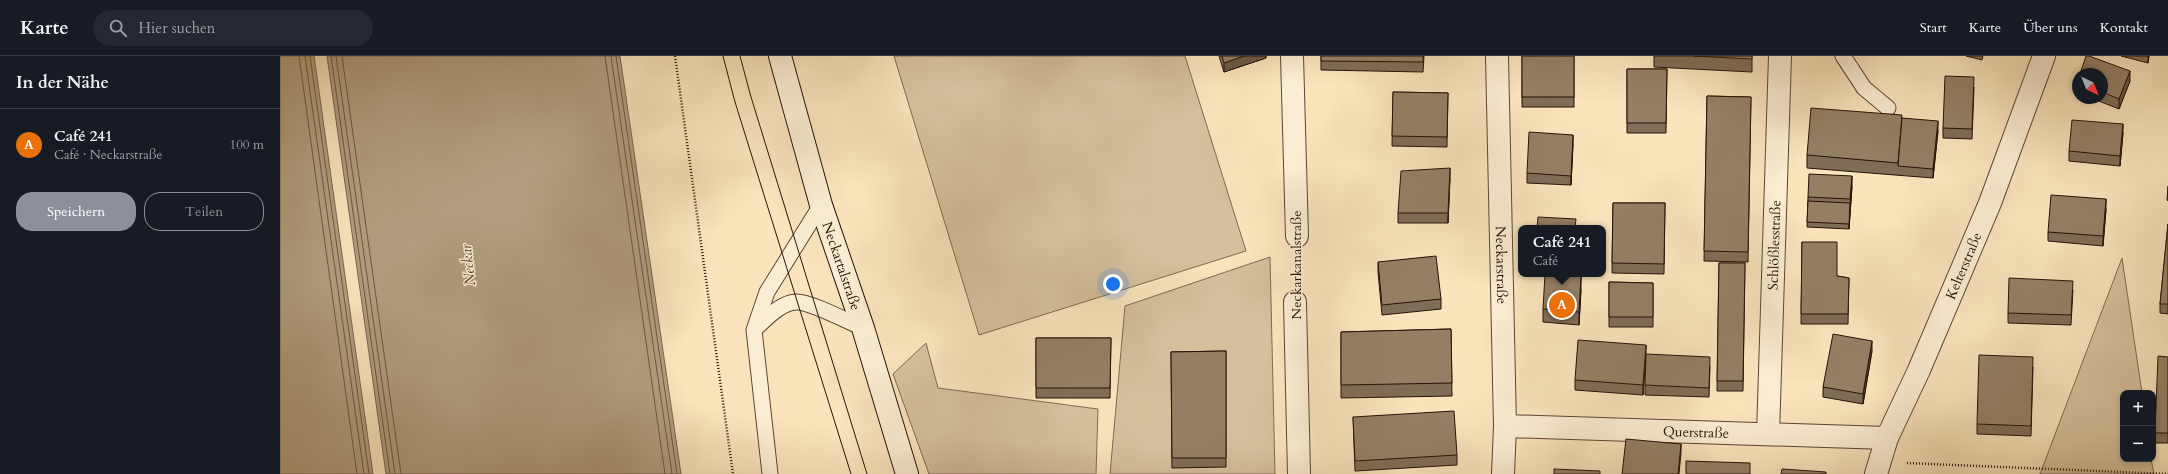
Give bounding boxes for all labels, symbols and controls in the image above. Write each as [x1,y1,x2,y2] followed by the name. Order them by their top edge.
[93,10,373,46] search box
[20,15,69,41] text: Karte
[107,17,129,39] icon: search
[139,18,215,38] text: Hier suchen
[1920,18,1947,37] text: Start
[1969,18,2001,37] text: Karte
[2023,18,2078,37] text: Über uns
[2100,18,2148,37] text: Kontakt
[2072,68,2108,104] north arrow
[16,71,109,94] text: In der Nähe
[54,126,113,146] text: Café 241
[24,136,34,154] text: A
[230,136,264,154] text: 100 m
[54,146,162,164] text: Café · Neckarstraße
[16,192,136,231] button: Speichern
[144,192,264,231] button: Teilen
[1763,200,1785,290] street label: Schlößlesstraße
[1287,210,1306,320] street label: Neckarkanalstraße
[818,219,866,313] street label: Neckartalstraße
[1518,225,1606,277] popup
[1491,226,1512,304] street label: Neckarstraße
[1941,229,1986,302] street label: Kelterstraße
[1533,232,1591,252] text: Café 241
[456,242,480,287] water label: Neckar
[1533,252,1558,270] text: Café
[1103,274,1123,294] your location
[1549,290,1575,320] pin: A
[2120,390,2156,462] map controls
[2120,390,2156,426] button: +
[1662,421,1729,443] street label: Querstraße
[2120,426,2156,462] button: −

